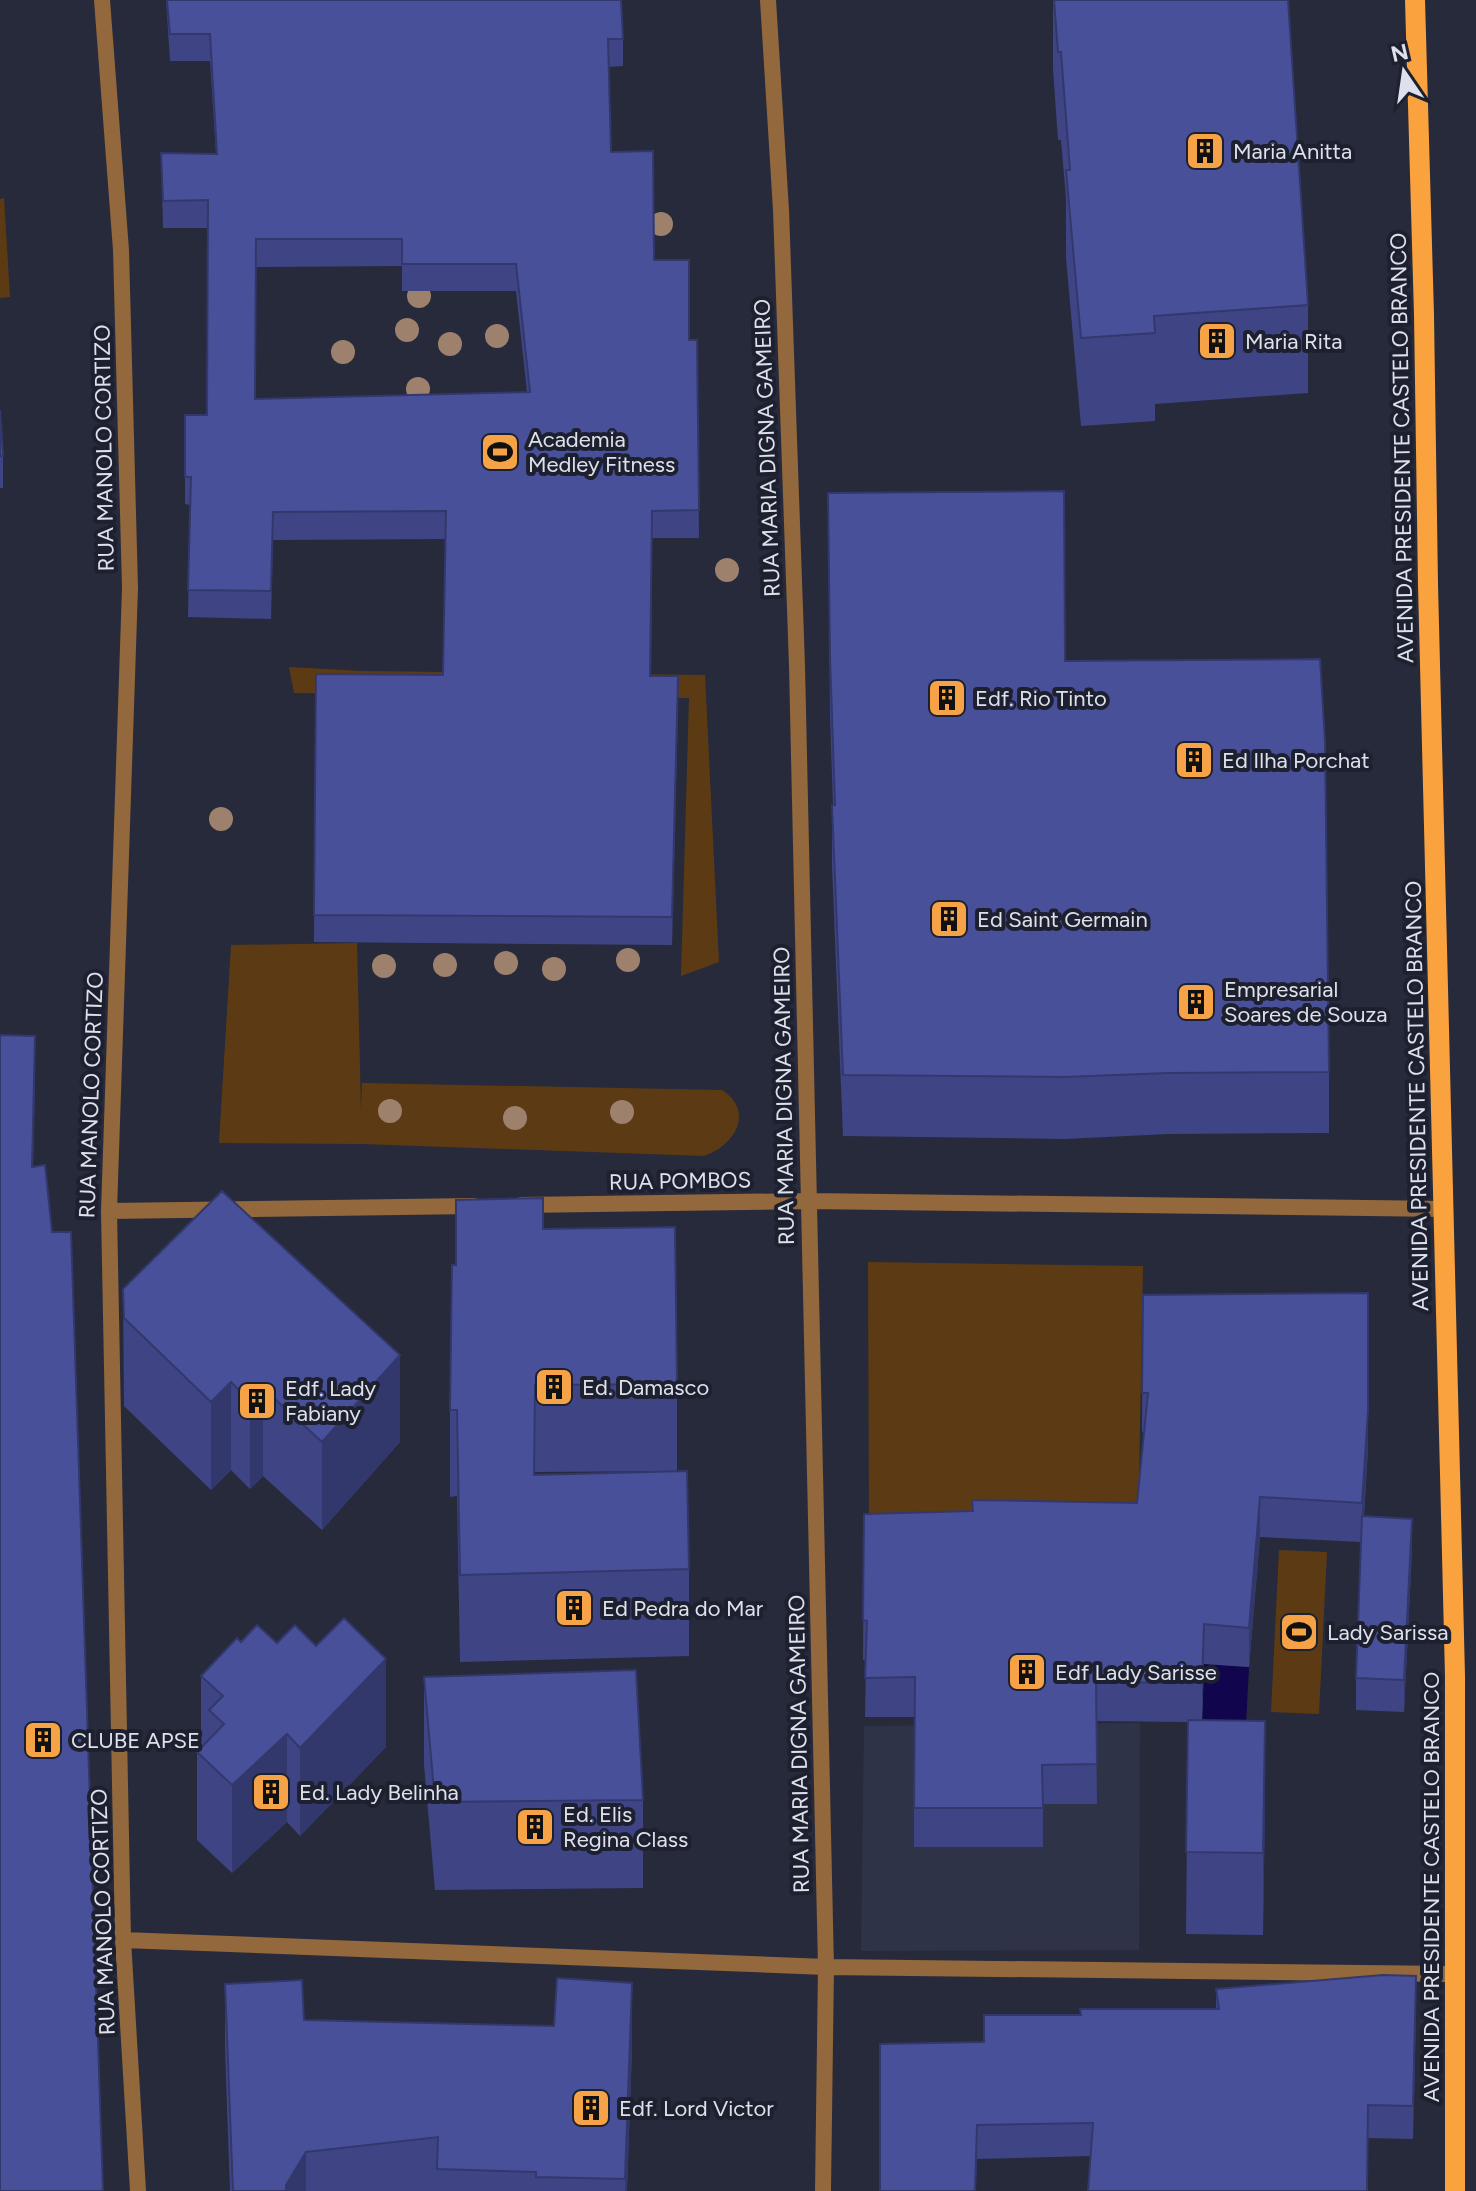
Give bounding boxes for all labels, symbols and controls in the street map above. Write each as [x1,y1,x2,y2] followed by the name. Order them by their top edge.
[1364,32,1444,112] north arrow
[1388,38,1411,68] text: N
[1184,130,1226,172] building icon: Maria Anitta
[1233,138,1352,165] place label: Maria Anitta
[1385,233,1419,663] street label: AVENIDA PRESIDENTE CASTELO BRANCO
[748,298,786,598] street label: RUA MARIA DIGNA GAMEIRO
[1196,320,1238,362] building icon: Maria Rita
[88,324,120,572] street label: RUA MANOLO CORTIZO
[1245,328,1342,355] place label: Maria Rita
[528,426,675,478] place label: Academia Medley Fitness
[479,431,521,473] sports icon: Academia Medley Fitness
[926,677,968,719] building icon: Edf. Rio Tinto
[975,685,1107,712] place label: Edf. Rio Tinto
[1173,739,1215,781] building icon: Ed Ilha Porchat
[1222,747,1370,774] place label: Ed Ilha Porchat
[1400,881,1434,1311] street label: AVENIDA PRESIDENTE CASTELO BRANCO
[928,898,970,940] building icon: Ed Saint Germain
[977,906,1148,933] place label: Ed Saint Germain
[768,947,800,1245] street label: RUA MARIA DIGNA GAMEIRO
[73,971,109,1219] street label: RUA MANOLO CORTIZO
[1224,976,1388,1028] place label: Empresarial Soares de Souza
[1175,981,1217,1023] building icon: Empresarial Soares de Souza
[609,1166,751,1196] street label: RUA POMBOS
[533,1366,575,1408] building icon: Ed. Damasco
[582,1374,709,1401] place label: Ed. Damasco
[285,1375,377,1427] place label: Edf. Lady Fabiany
[236,1380,278,1422] building icon: Edf. Lady Fabiany
[553,1587,595,1629] building icon: Ed Pedra do Mar
[602,1595,764,1622] place label: Ed Pedra do Mar
[783,1595,815,1893] street label: RUA MARIA DIGNA GAMEIRO
[1278,1611,1320,1653] sports icon: Lady Sarissa
[1327,1619,1449,1646] place label: Lady Sarissa
[1006,1651,1048,1693] building icon: Edf Lady Sarisse
[1055,1659,1217,1686] place label: Edf Lady Sarisse
[1418,1672,1445,2102] street label: AVENIDA PRESIDENTE CASTELO BRANCO
[22,1719,64,1761] building icon: CLUBE APSE
[71,1727,200,1754] place label: CLUBE APSE
[250,1771,292,1813] building icon: Ed. Lady Belinha
[299,1779,459,1806] place label: Ed. Lady Belinha
[85,1788,121,2036] street label: RUA MANOLO CORTIZO
[563,1801,688,1853] place label: Ed. Elis Regina Class
[514,1806,556,1848] building icon: Ed. Elis Regina Class
[570,2087,612,2129] building icon: Edf. Lord Victor
[619,2095,774,2122] place label: Edf. Lord Victor

